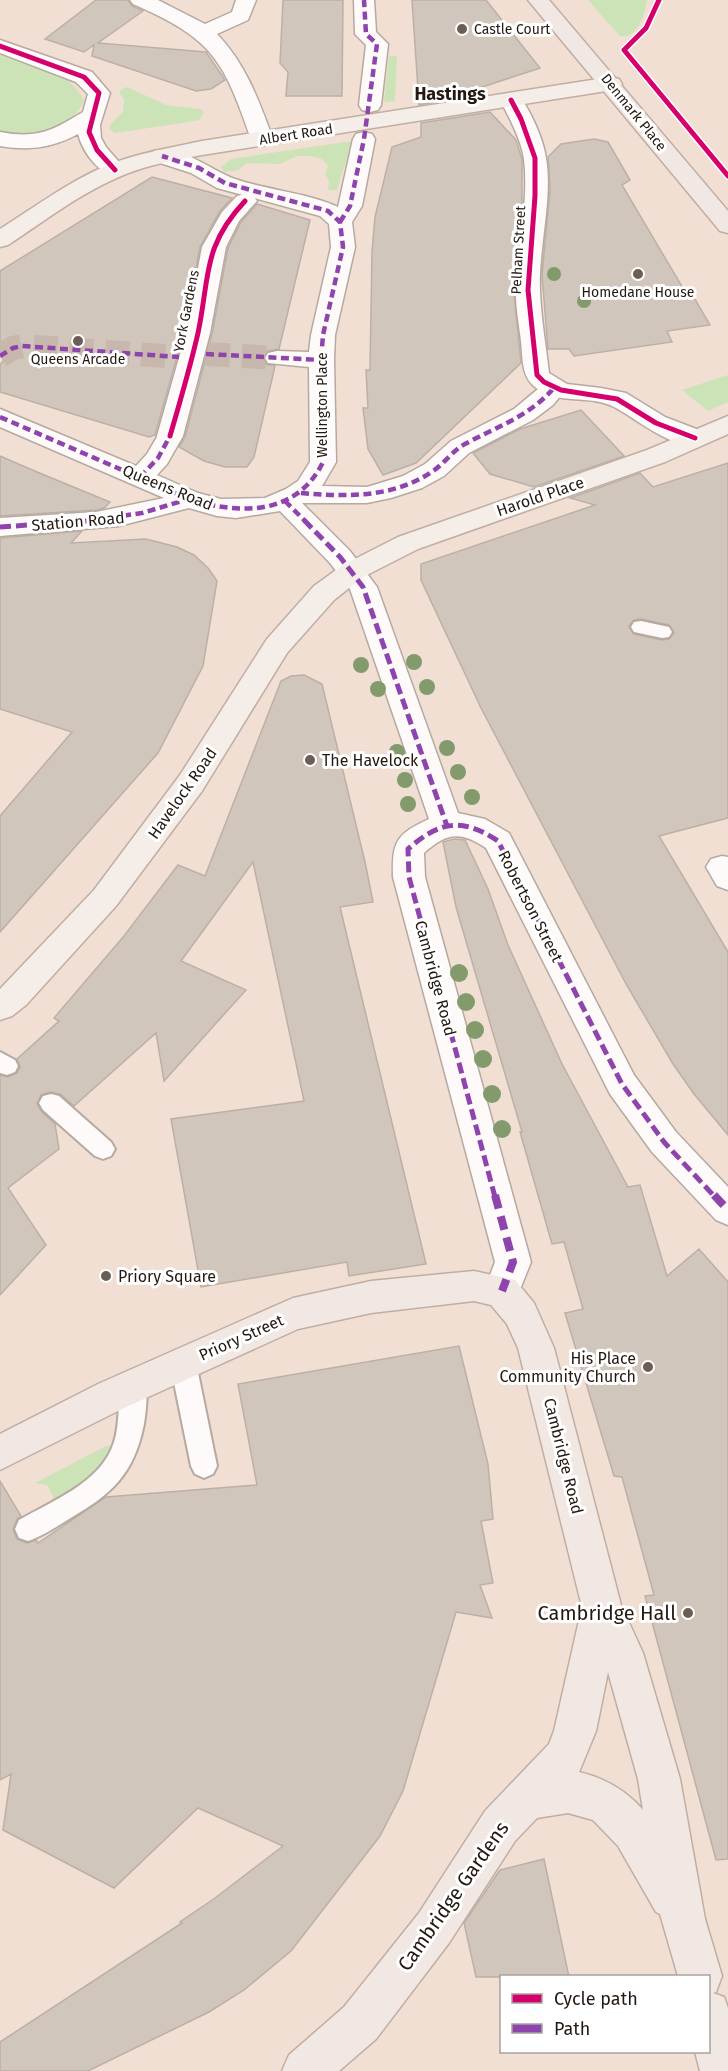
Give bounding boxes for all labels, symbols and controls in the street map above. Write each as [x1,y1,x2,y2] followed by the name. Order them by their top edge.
[474,21,551,38] place label: Castle Court
[455,22,469,36] marker: Castle Court
[597,70,670,154] street label: Denmark Place
[414,83,486,105] district label: Hastings
[258,120,334,149] street label: Albert Road
[508,204,529,295] street label: Pelham Street
[631,267,645,281] marker: Homedane House
[170,268,203,354] street label: York Gardens
[582,284,694,301] place label: Homedane House
[71,334,85,348] marker: Queens Arcade
[31,351,125,368] place label: Queens Arcade
[314,352,331,458] street label: Wellington Place
[120,461,216,514] street label: Queens Road
[494,473,587,520] street label: Harold Place
[31,508,125,535] street label: Station Road
[144,744,221,842] street label: Havelock Road
[322,751,419,770] place label: The Havelock
[303,753,317,767] marker: The Havelock
[494,847,567,965] street label: Robertson Street
[411,918,460,1038] street label: Cambridge Road
[118,1267,216,1286] place label: Priory Square
[99,1269,113,1283] marker: Priory Square
[196,1310,287,1365] street label: Priory Street
[499,1349,636,1386] place label: His Place Community Church
[641,1360,655,1374] marker: His Place Community Church
[540,1396,587,1516] street label: Cambridge Road
[538,1601,676,1625] place label: Cambridge Hall
[681,1606,695,1620] marker: Cambridge Hall
[392,1817,514,1975] street label: Cambridge Gardens
[500,1975,710,2053] legend
[554,1988,638,2010] text: Cycle path
[554,2018,590,2040] text: Path

